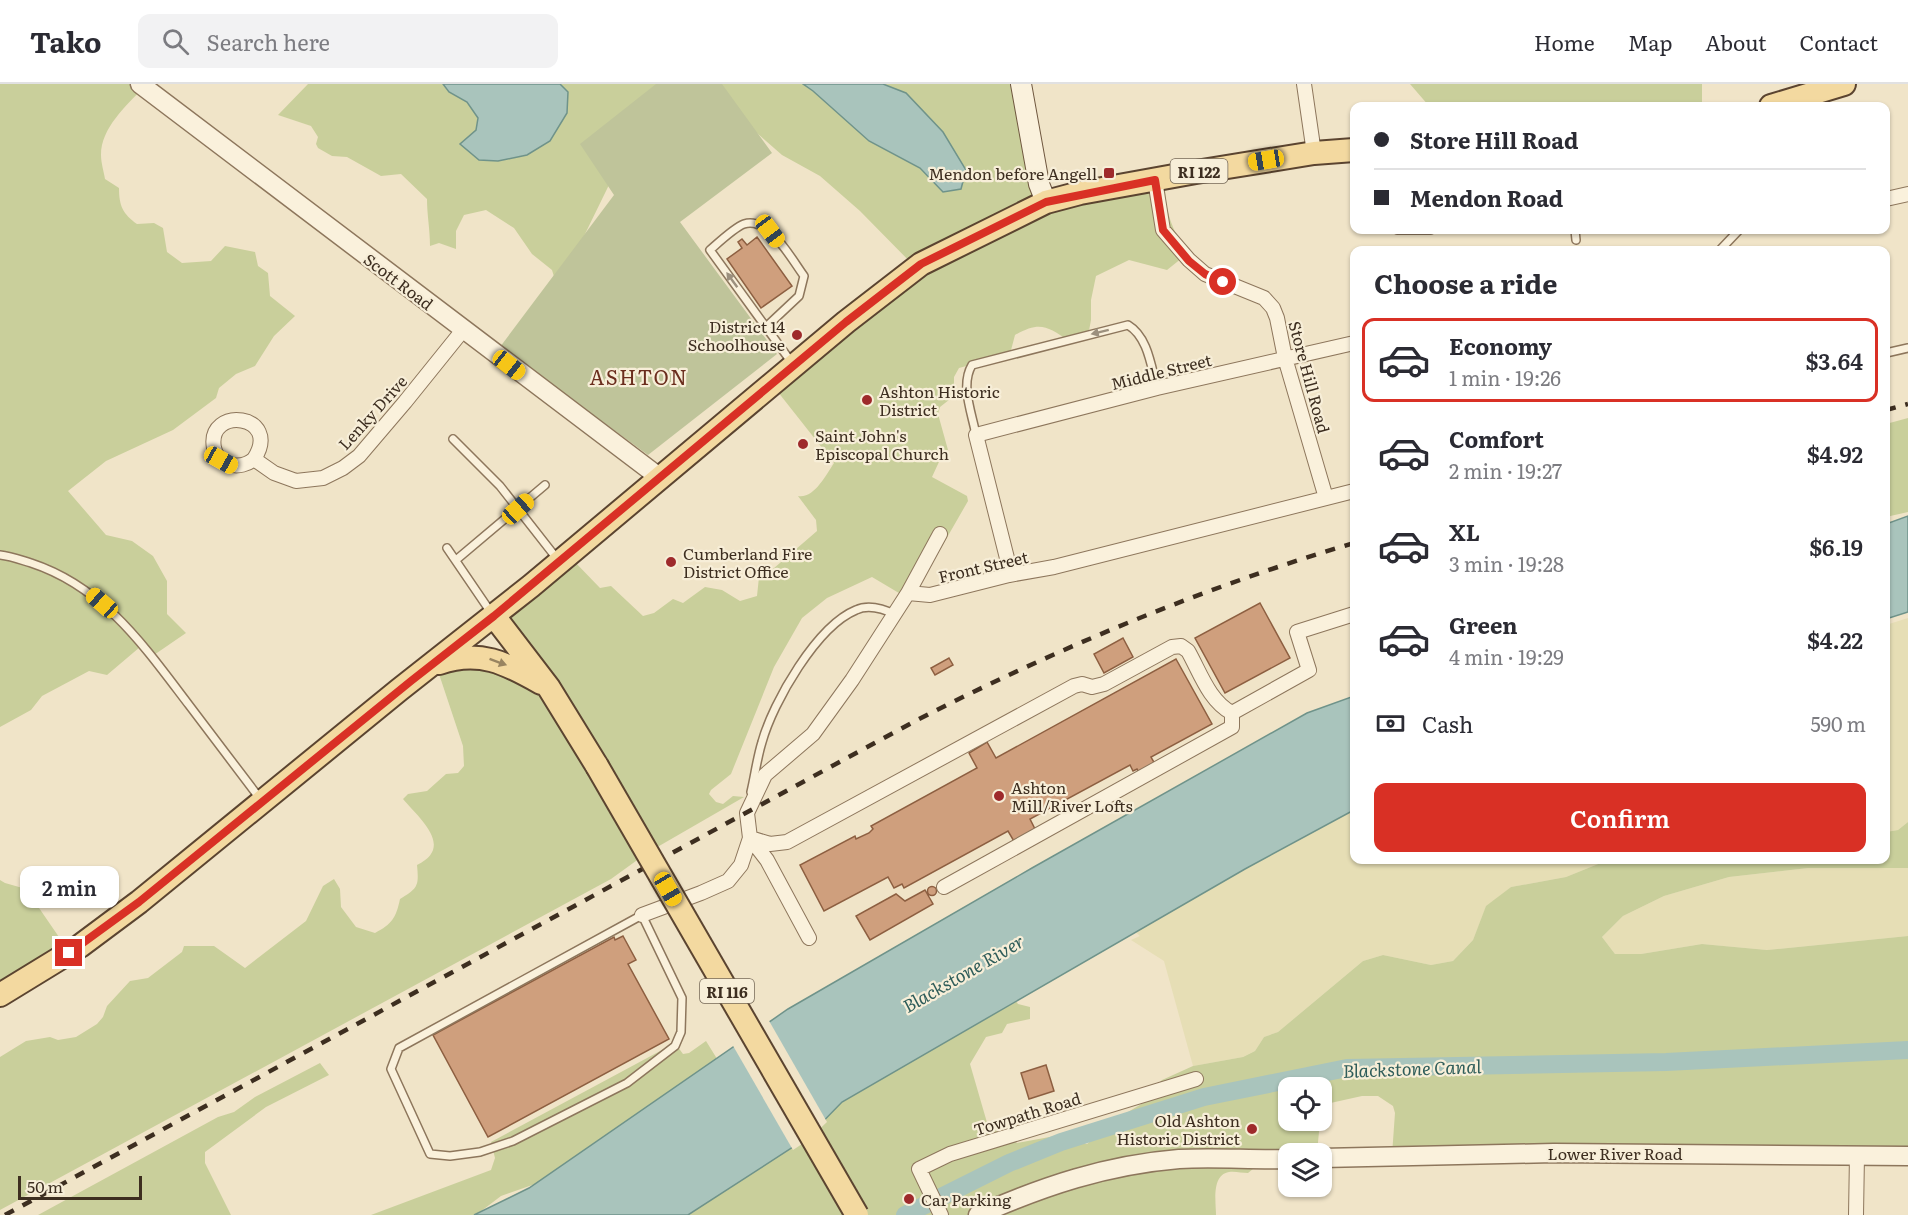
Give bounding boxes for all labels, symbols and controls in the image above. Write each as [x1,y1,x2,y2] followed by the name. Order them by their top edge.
[138,14,558,68] search box
[30,20,102,62] text: Tako
[159,25,192,58] icon: search
[207,25,330,58] text: Search here
[1534,26,1595,57] text: Home
[1628,26,1672,57] text: Map
[1705,26,1767,57] text: About
[1800,26,1878,57] text: Contact
[1410,123,1578,156] text: Store Hill Road
[1247,148,1285,172] car
[1170,159,1228,183] road number: RI 122
[928,161,1097,185] place label: Mendon before Angell
[1102,166,1116,180] marker: Mendon before Angell
[1410,181,1563,214] text: Mendon Road
[752,211,788,251] car
[359,247,439,315] street label: Scott Road
[1374,262,1557,302] text: Choose a ride
[1209,268,1236,295] route start
[726,273,738,289] one-way arrow
[688,314,785,356] place label: District 14 Schoolhouse
[1283,318,1337,436] street label: Store Hill Road
[1091,327,1109,337] one-way arrow
[790,328,804,342] marker: District 14 Schoolhouse
[1449,329,1552,362] text: Economy
[1377,333,1431,387] icon: car
[1806,344,1863,377] text: $3.64
[489,347,529,383] car
[1108,347,1214,395] street label: Middle Street
[590,361,688,391] district label: ASHTON
[1449,362,1561,392] text: 1 min · 19:26
[332,369,412,455] street label: Lenky Drive
[879,379,1000,421] place label: Ashton Historic District
[860,393,874,407] marker: Ashton Historic District
[1449,422,1544,455] text: Comfort
[815,423,949,465] place label: Saint John's Episcopal Church
[1377,426,1431,480] icon: car
[796,437,810,451] marker: Saint John's Episcopal Church
[1807,437,1863,470] text: $4.92
[201,443,241,477] car
[1449,455,1562,485] text: 2 min · 19:27
[499,490,537,528] car
[1449,515,1480,548] text: XL
[1377,519,1431,573] icon: car
[1809,530,1863,563] text: $6.19
[683,541,812,583] place label: Cumberland Fire District Office
[936,544,1031,588] street label: Front Street
[1449,548,1564,578] text: 3 min · 19:28
[664,555,678,569] marker: Cumberland Fire District Office
[83,584,121,622] car
[1449,608,1518,641] text: Green
[1377,612,1431,666] icon: car
[1807,623,1863,656] text: $4.22
[1449,641,1564,671] text: 4 min · 19:29
[489,658,507,668] one-way arrow
[1374,707,1407,740] icon: cash
[1422,707,1473,740] text: Cash
[1810,708,1866,738] text: 590 m
[1011,775,1133,817] place label: Ashton Mill/River Lofts
[1374,783,1866,852] button: Confirm
[992,789,1006,803] marker: Ashton Mill/River Lofts
[20,866,118,908] callout: 2 min
[651,869,685,909] car
[42,872,97,902] text: 2 min
[897,927,1029,1019] water label: Blackstone River
[55,939,82,966] route end
[700,979,754,1003] road number: RI 116
[1342,1052,1483,1084] water label: Blackstone Canal
[1278,1077,1332,1197] map controls
[1278,1077,1332,1131] button: locate
[971,1085,1084,1141] street label: Towpath Road
[1116,1108,1241,1150] place label: Old Ashton Historic District
[1245,1122,1259,1136] marker: Old Ashton Historic District
[1547,1141,1683,1165] street label: Lower River Road
[1278,1143,1332,1197] button: layers
[18,1173,142,1200] scale bar
[27,1174,63,1198] text: 50 m
[921,1187,1011,1211] place label: Car Parking
[902,1192,916,1206] marker: Car Parking

